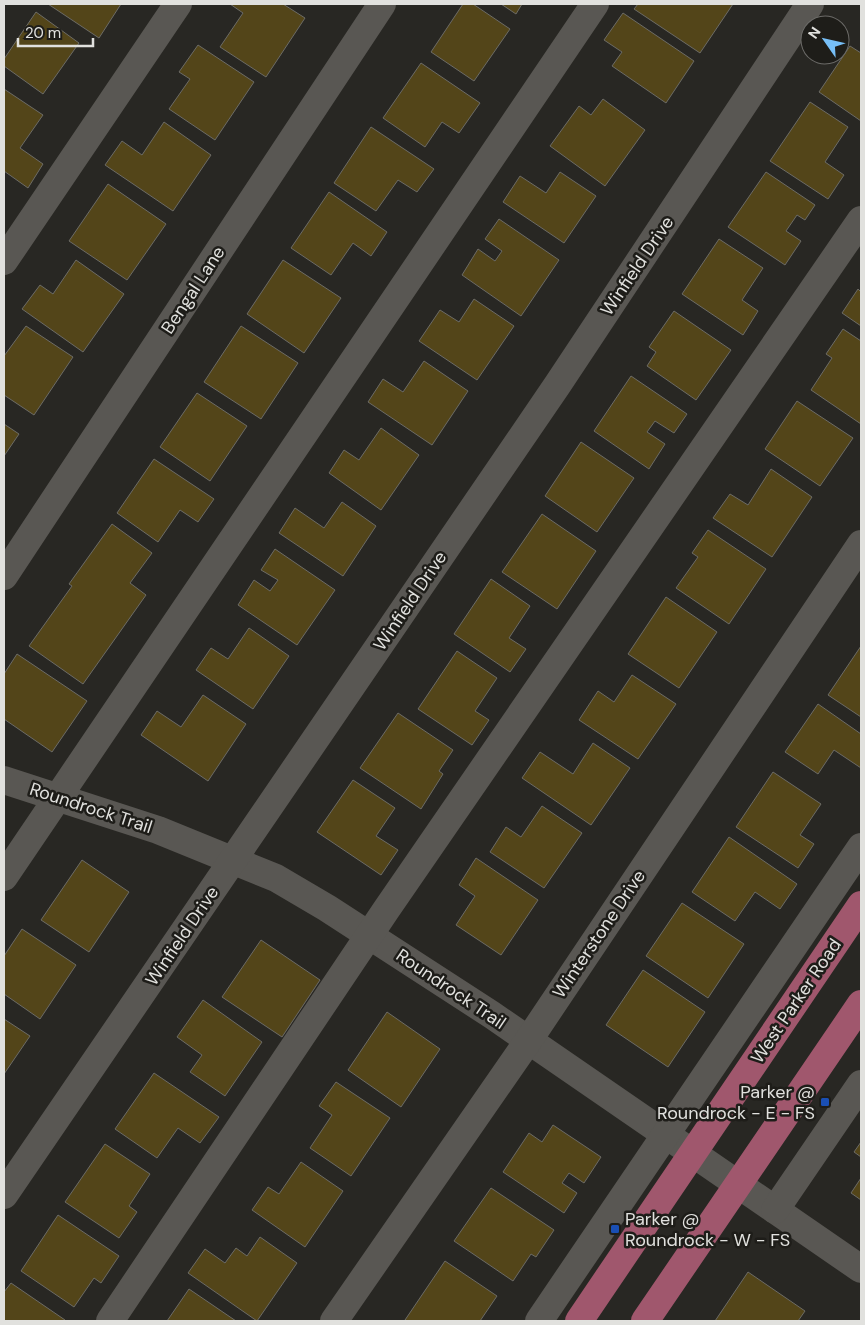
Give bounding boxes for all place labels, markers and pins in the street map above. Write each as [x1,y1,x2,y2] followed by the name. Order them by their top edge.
[657,1080,815,1125] place label: Parker @ Roundrock - E - FS
[819,1096,831,1108] marker: Parker @ Roundrock - E - FS
[625,1207,790,1252] place label: Parker @ Roundrock - W - FS
[609,1223,621,1235] marker: Parker @ Roundrock - W - FS

